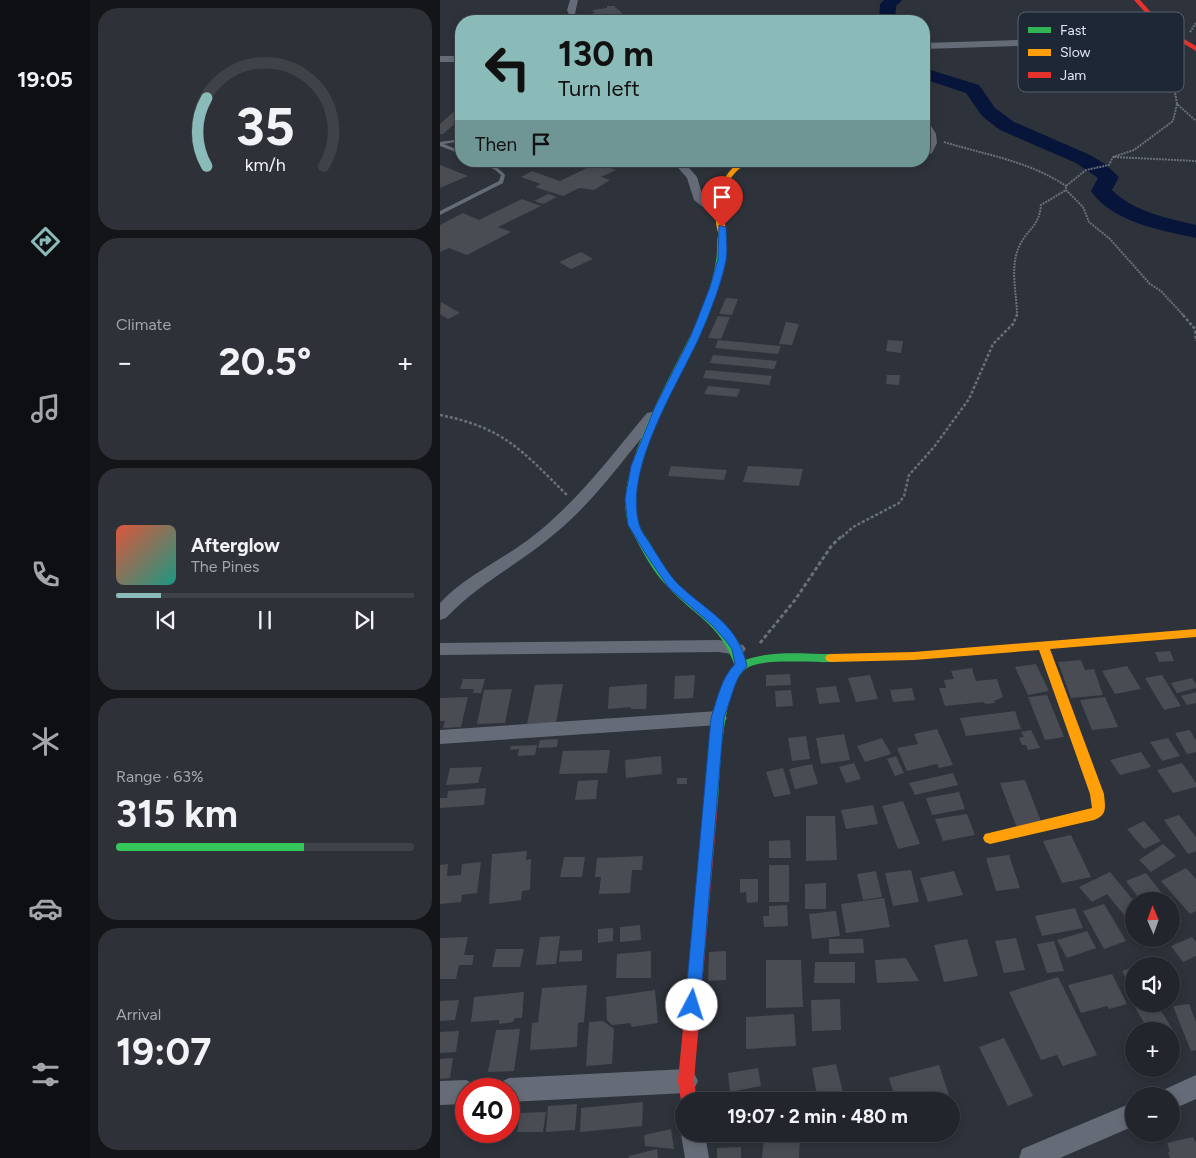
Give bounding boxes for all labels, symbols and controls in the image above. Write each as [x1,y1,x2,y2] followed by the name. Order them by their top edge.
[1018,12,1184,92] legend
[1060,22,1086,39] text: Fast
[558,33,654,75] text: 130 m
[475,35,540,100] icon: left
[1060,44,1091,61] text: Slow
[17,66,73,93] text: 19:05
[1060,67,1086,84] text: Jam
[558,75,640,102] text: Turn left
[235,96,295,158] text: 35
[527,130,555,158] icon: arrive
[475,133,517,156] text: Then
[245,154,285,175] text: km/h
[701,176,743,227] pin
[708,183,736,211] icon: arrive
[28,224,63,259] icon: directions
[116,315,171,334] text: Climate
[219,339,311,385] text: 20.5°
[116,345,133,379] text: −
[397,345,414,379] text: +
[28,391,63,426] icon: music
[191,534,280,557] text: Afterglow
[28,557,63,592] icon: phone
[191,557,260,576] text: The Pines
[152,606,180,634] icon: previous
[251,606,279,634] icon: pause
[350,606,378,634] icon: next
[28,724,63,759] icon: climate
[116,767,204,786] text: Range · 63%
[116,791,238,837] text: 315 km
[28,891,63,926] icon: car
[1125,892,1180,948] north arrow
[1125,892,1180,1142] map controls
[1125,957,1180,1012] button: sound
[665,978,717,1030] position arrow
[116,1005,161,1024] text: Arrival
[1125,1022,1180,1077] button: +
[116,1029,211,1075] text: 19:07
[28,1057,63,1092] icon: filters
[455,1078,520,1143] speed limit sign: 40
[1125,1087,1180,1142] button: −
[727,1105,908,1128] text: 19:07 · 2 min · 480 m

